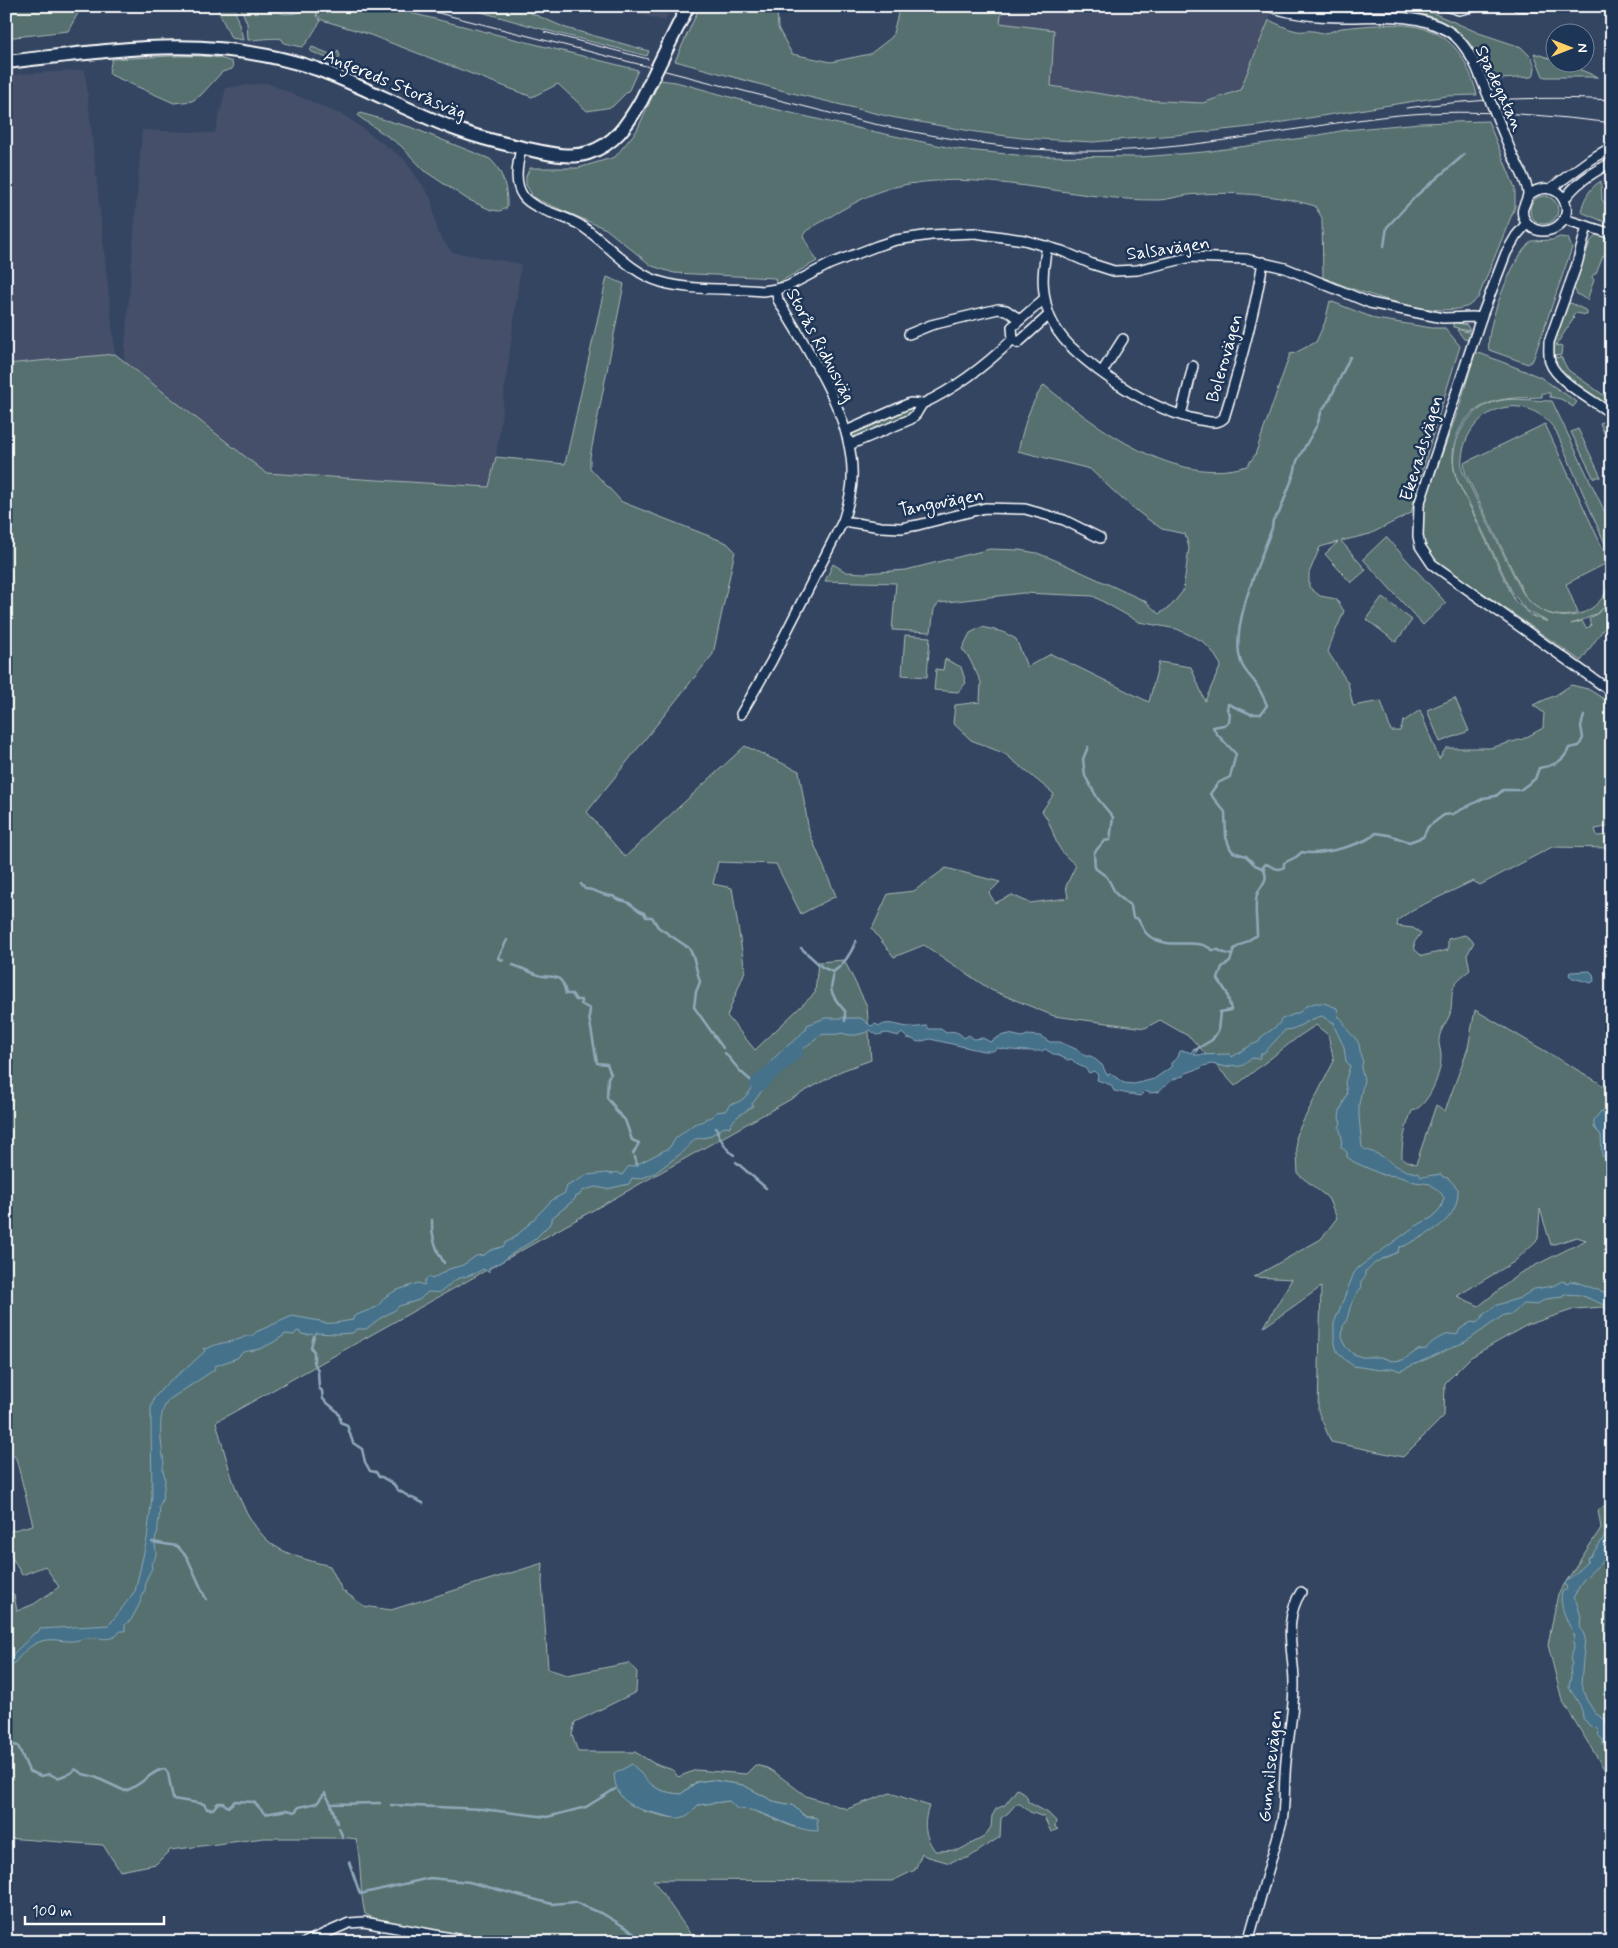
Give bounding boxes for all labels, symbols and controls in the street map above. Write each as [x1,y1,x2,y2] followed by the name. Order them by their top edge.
[1546,22,1596,72] north arrow
[1469,42,1529,135] street label: Spadegatan
[1573,43,1591,53] text: N
[319,44,470,128] street label: Angereds Storåsväg
[1125,231,1211,267] street label: Salsavägen
[780,284,860,407] street label: Storås Ridhusväg
[1201,311,1249,405] street label: Bolerovägen
[1394,392,1449,504] street label: Ekevadsvägen
[897,483,986,524] street label: Tangovägen
[1253,1709,1289,1823] street label: Gunnilsevägen
[25,1893,164,1925] scale bar
[32,1902,72,1922] text: 100 m

